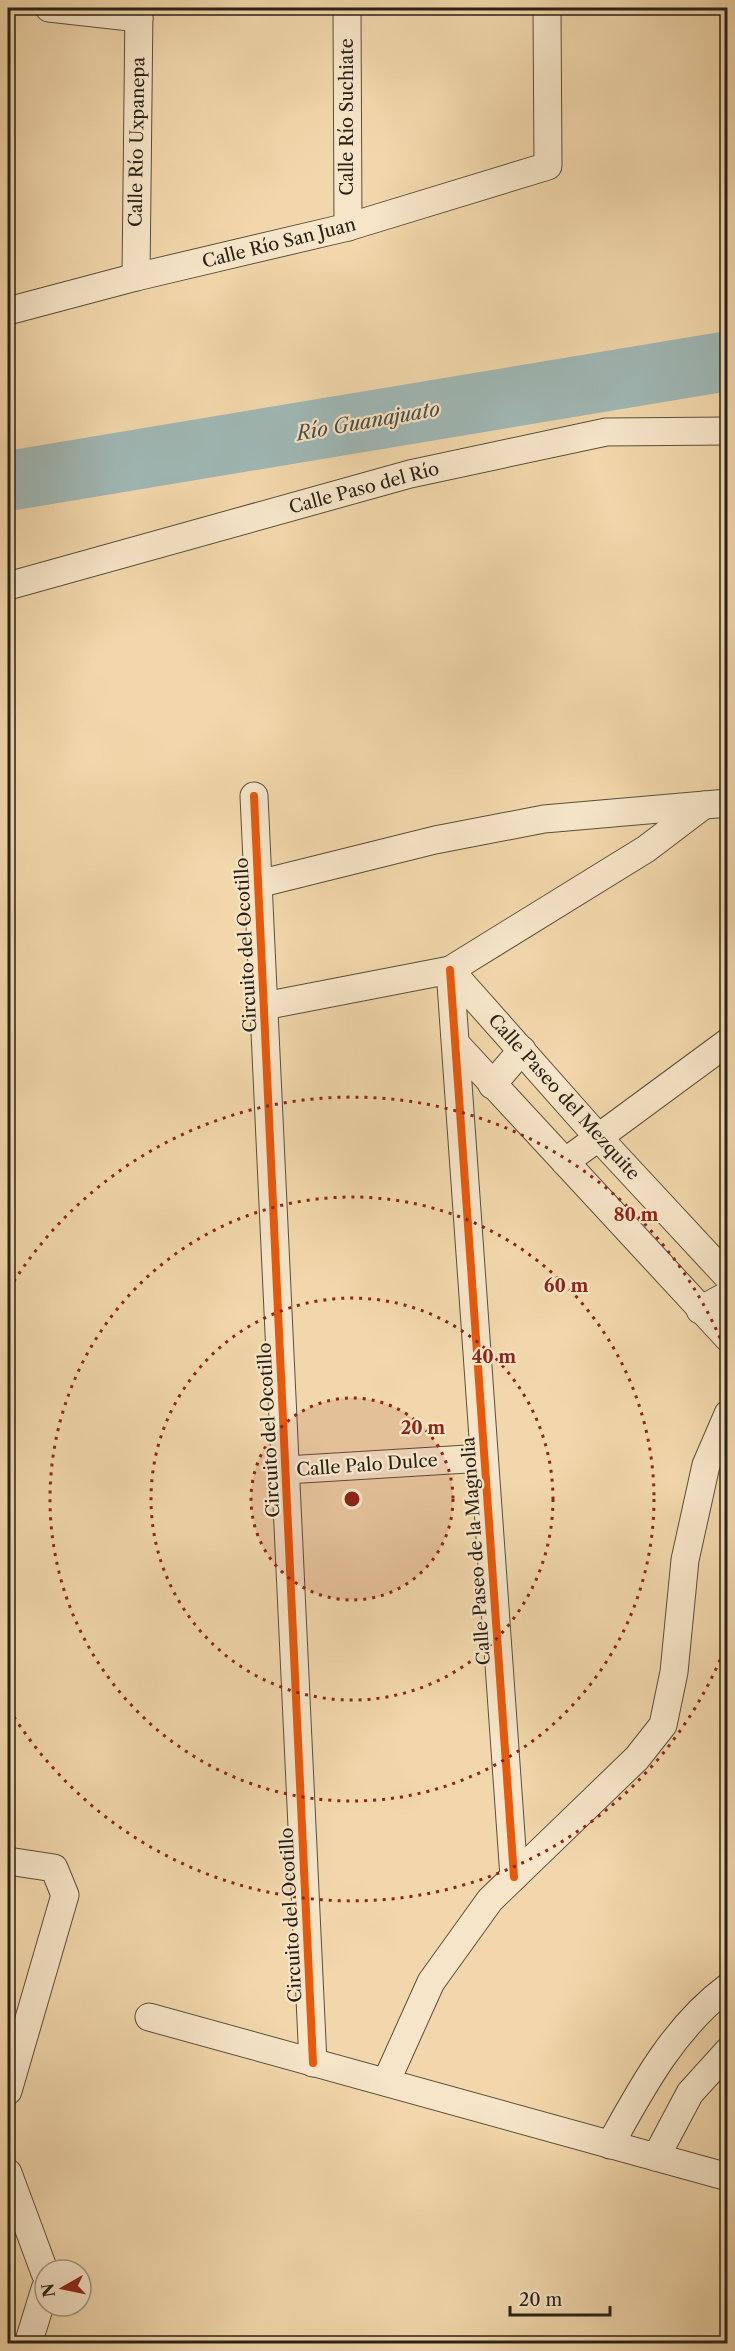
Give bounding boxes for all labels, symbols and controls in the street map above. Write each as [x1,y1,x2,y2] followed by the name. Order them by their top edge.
[336,38,358,196] street label: Calle Río Suchiate
[125,56,149,227] street label: Calle Río Uxpanepa
[200,213,358,273] street label: Calle Río San Juan
[292,397,442,446] water label: Río Guanajuato
[286,457,442,519] street label: Calle Paso del Río
[230,857,262,1033] street label: Circuito del Ocotillo
[484,1009,644,1185] street label: Calle Paseo del Mezquite
[613,1204,659,1226] text: 80 m
[544,1275,588,1297] text: 60 m
[253,1342,285,1518] street label: Circuito del Ocotillo
[472,1346,516,1368] text: 40 m
[401,1417,445,1439] text: 20 m
[457,1436,495,1666] street label: Calle Paseo de la Magnolia
[296,1449,438,1481] street label: Calle Palo Dulce
[342,1489,362,1509] centre of rings
[275,1827,307,2003] street label: Circuito del Ocotillo
[33,2258,93,2318] north arrow
[510,2279,610,2317] scale bar
[37,2282,59,2299] text: N
[519,2289,563,2311] text: 20 m

